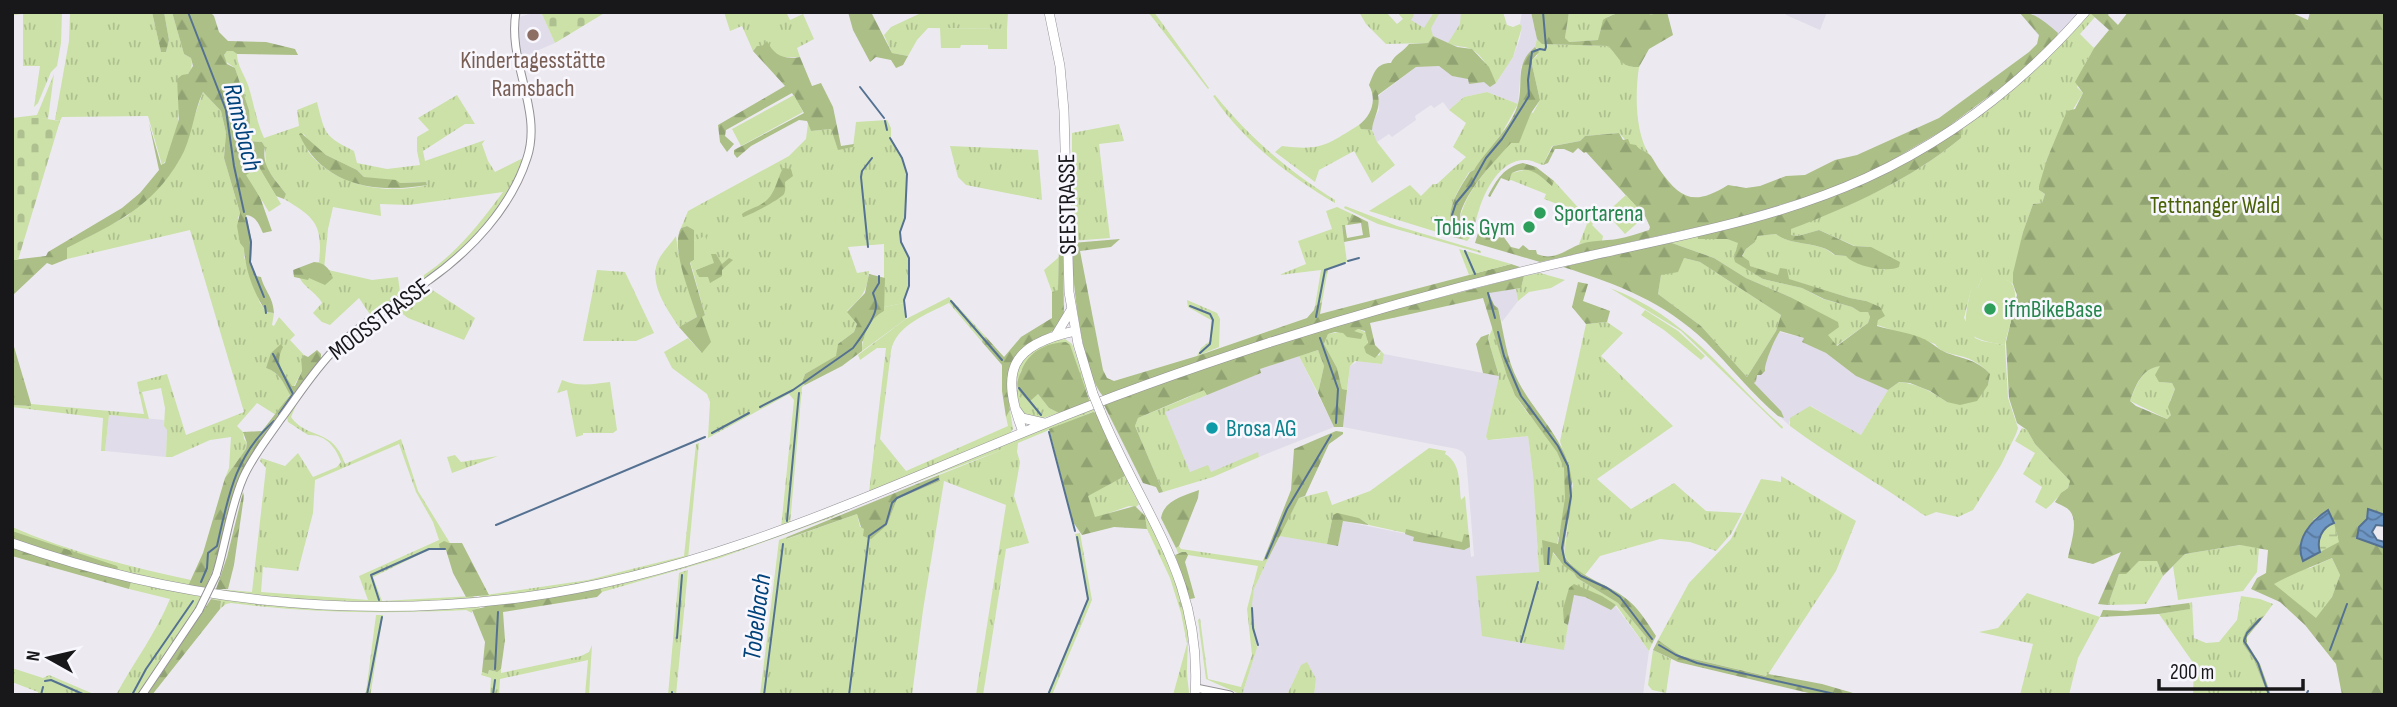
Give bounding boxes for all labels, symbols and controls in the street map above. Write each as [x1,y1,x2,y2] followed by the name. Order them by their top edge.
[525,27,541,43] marker: Kindertagesstätte Ramsbach
[460,46,606,103] place label: Kindertagesstätte Ramsbach
[216,80,267,175] water label: Ramsbach
[1052,153,1083,255] street label: SEESTRASSE
[2150,191,2280,220] park label: Tettnanger Wald
[1554,199,1643,228] place label: Sportarena
[1532,205,1548,221] marker: Sportarena
[1434,213,1515,242] place label: Tobis Gym
[1521,219,1537,235] marker: Tobis Gym
[323,272,435,367] street label: MOOSSTRASSE
[2004,295,2103,324] place label: ifmBikeBase
[1982,301,1998,317] marker: ifmBikeBase
[1226,414,1297,443] place label: Brosa AG
[1204,420,1220,436] marker: Brosa AG
[737,572,778,662] water label: Tobelbach
[14,623,84,693] north arrow
[2159,648,2302,692] scale bar
[22,649,46,662] text: N
[2170,660,2214,685] text: 200 m

